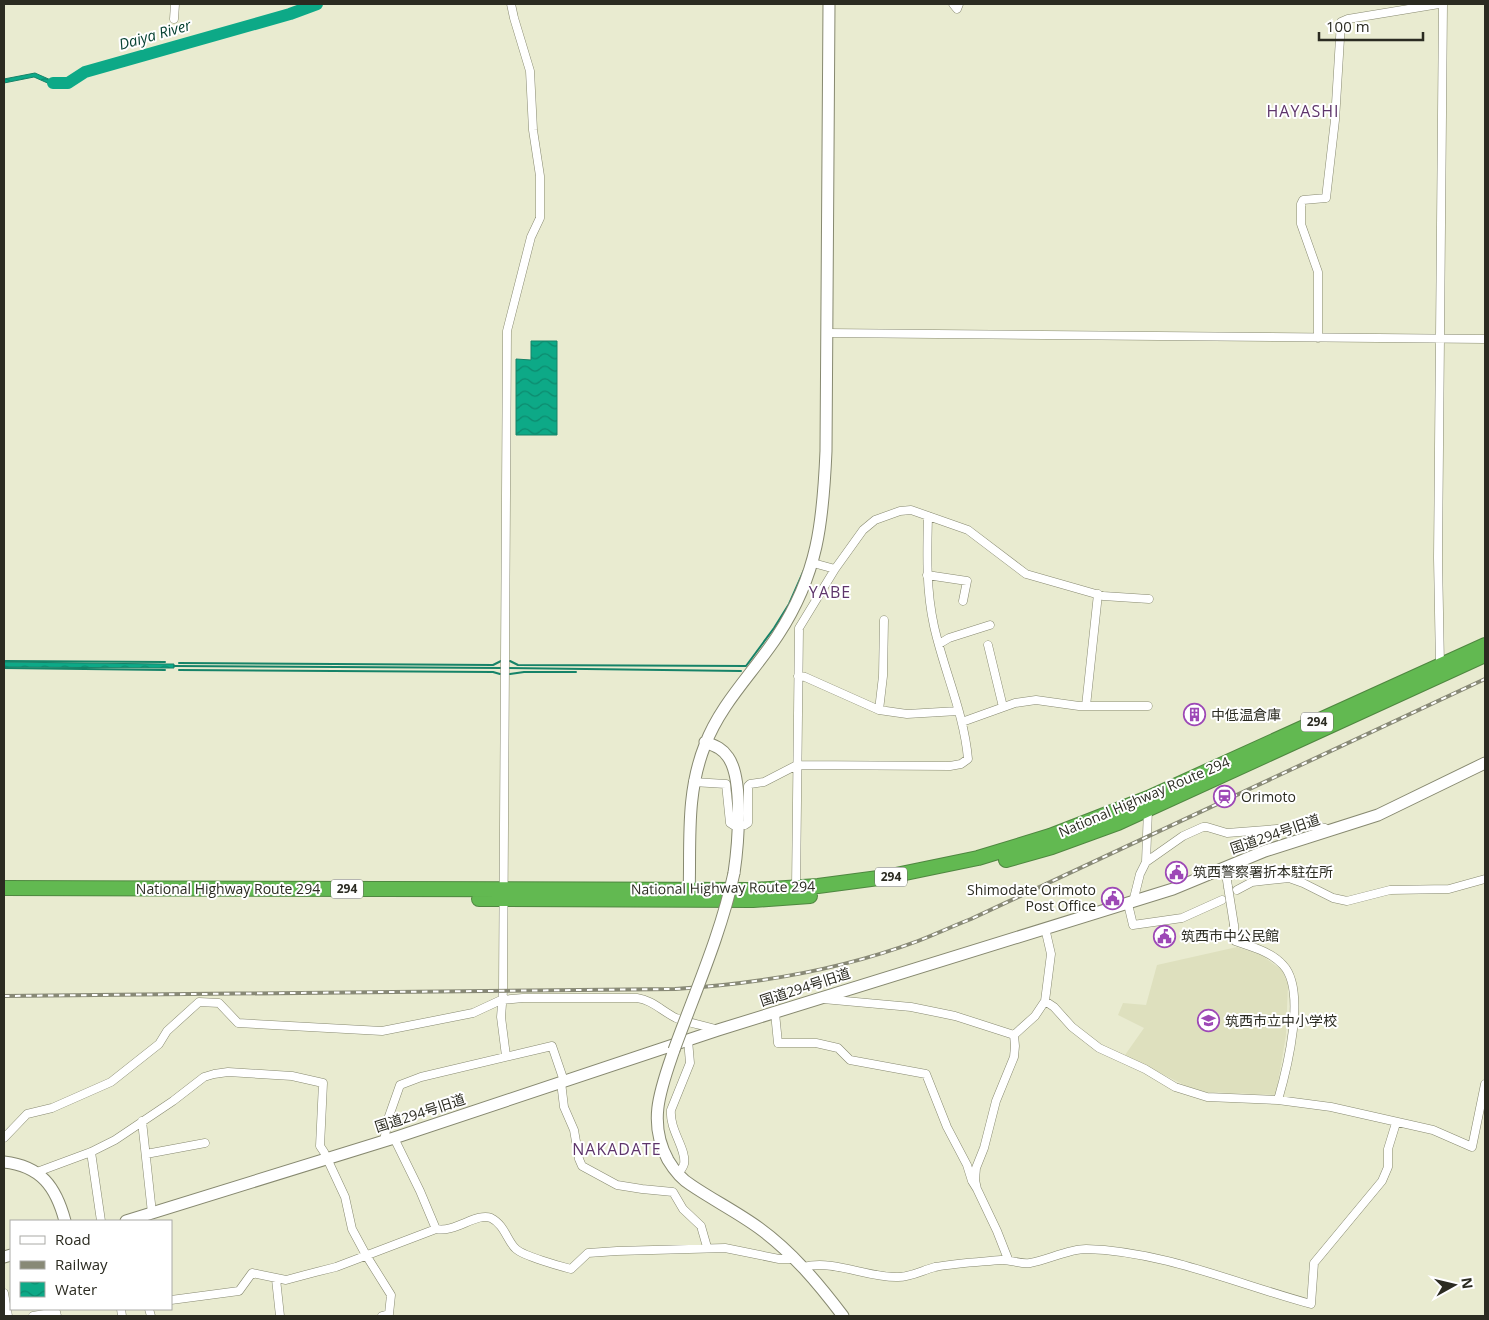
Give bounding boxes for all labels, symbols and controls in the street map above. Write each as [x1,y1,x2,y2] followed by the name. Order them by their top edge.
[1319,10,1423,42] scale bar
[116,14,194,54] water label: Daiya River
[1326,16,1370,36] text: 100 m
[1266,100,1340,122] district label: HAYASHI
[809,581,851,603] district label: YABE
[1183,703,1207,727] building icon: 中低温倉庫
[1211,705,1281,724] place label: 中低温倉庫
[1301,712,1333,732] road number: 294
[1055,752,1232,841] street label: National Highway Route 294
[1213,785,1237,809] station icon: Orimoto
[1241,787,1296,806] place label: Orimoto
[1227,809,1322,858] street label: 国道294号旧道
[1165,860,1189,884] public building icon: 筑西警察署折本駐在所
[1193,862,1333,881] place label: 筑西警察署折本駐在所
[875,868,907,886] road number: 294
[631,876,815,899] street label: National Highway Route 294
[136,879,320,898] street label: National Highway Route 294
[331,880,363,899] road number: 294
[967,880,1096,915] place label: Shimodate Orimoto Post Office
[1100,886,1124,910] public building icon: Shimodate Orimoto Post Office
[1153,924,1177,948] public building icon: 筑西市中公民館
[1181,926,1279,945] place label: 筑西市中公民館
[757,963,852,1010] street label: 国道294号旧道
[1197,1009,1221,1033] school or university icon: 筑西市立中小学校
[1225,1011,1337,1030] place label: 筑西市立中小学校
[372,1089,467,1136] street label: 国道294号旧道
[572,1138,662,1160] district label: NAKADATE
[10,1220,172,1310] legend
[55,1229,91,1249] text: Road
[55,1254,108,1274] text: Railway
[1429,1260,1479,1310] north arrow
[1457,1276,1478,1290] text: N
[55,1279,97,1299] text: Water

